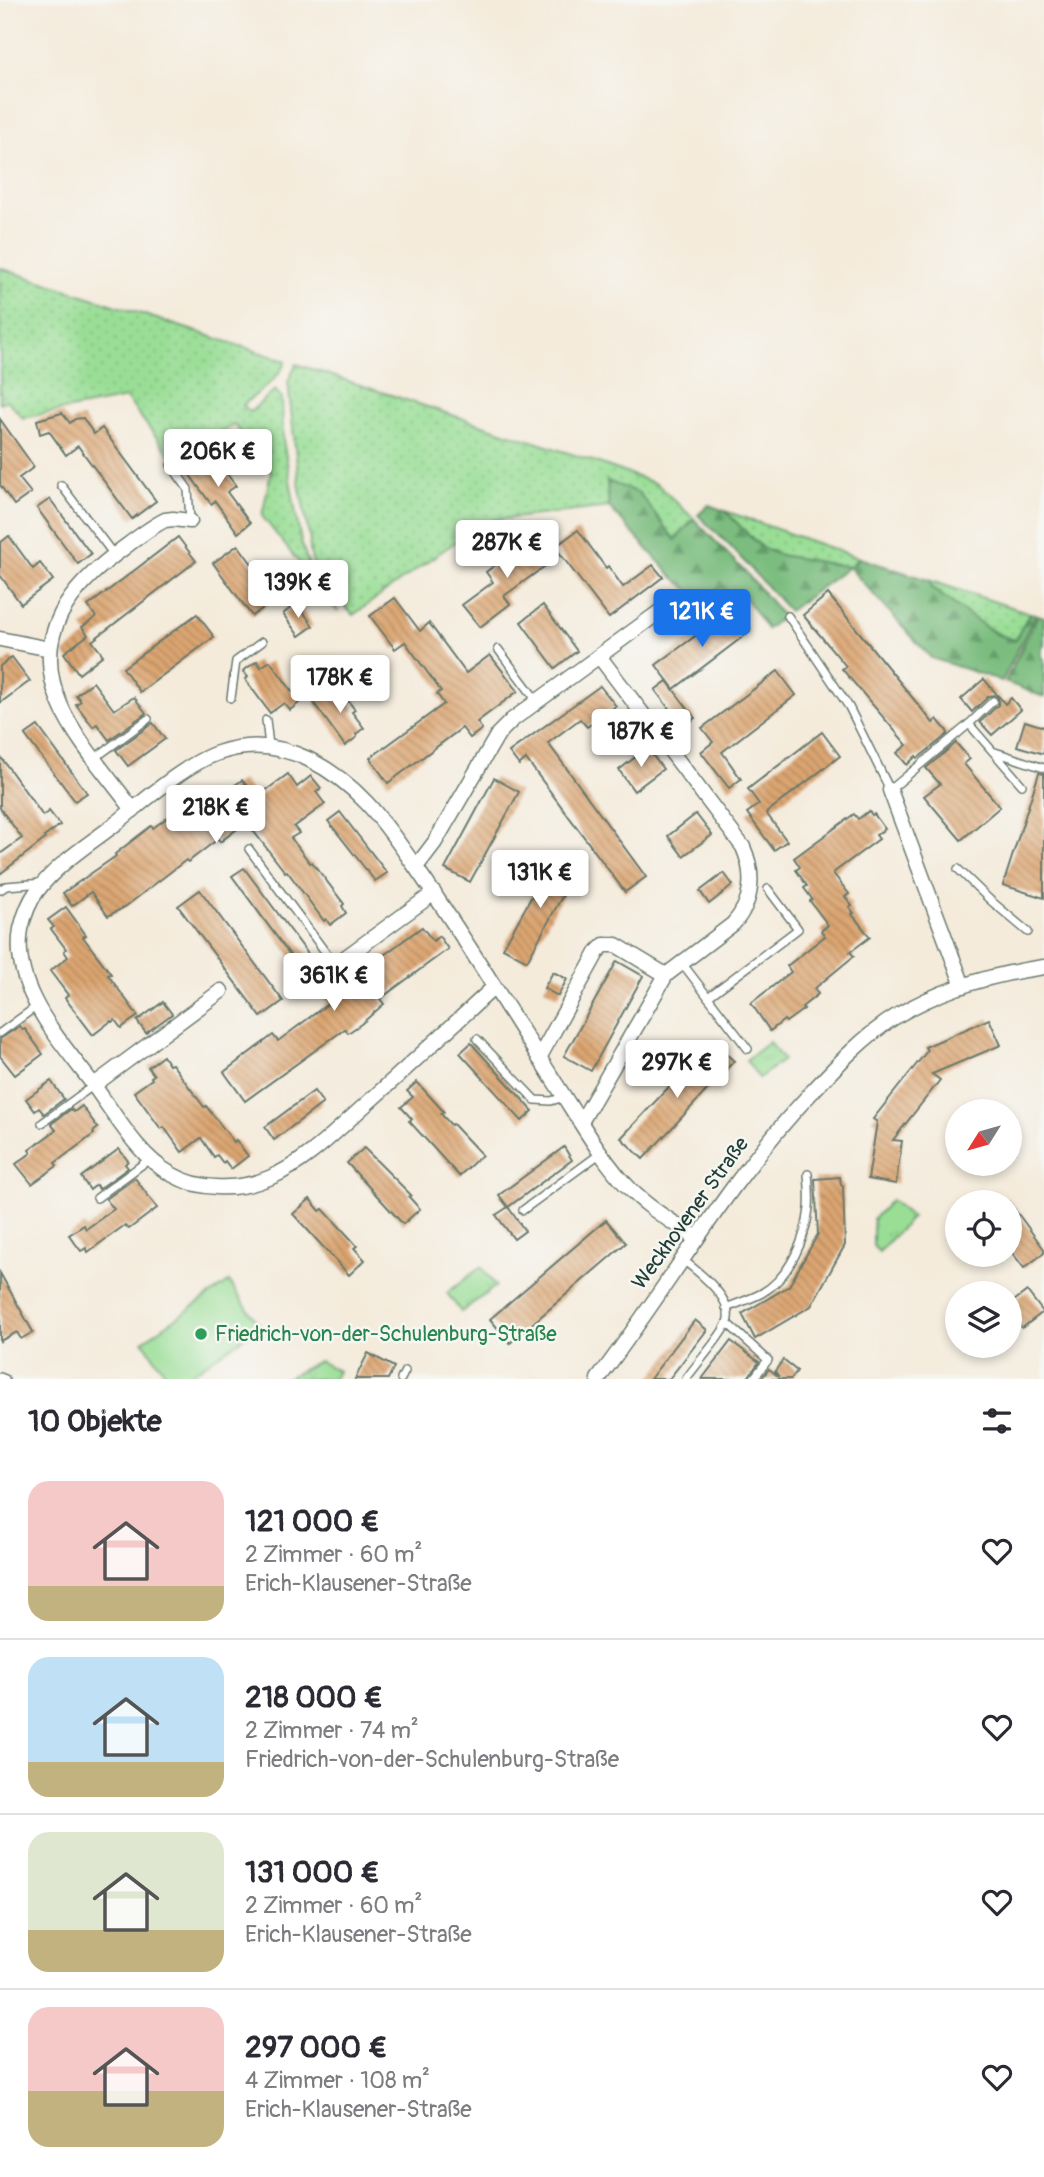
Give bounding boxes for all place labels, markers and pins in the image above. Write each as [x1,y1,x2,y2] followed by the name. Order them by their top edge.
[161,430,275,489] pin: 206K €
[450,520,564,580] pin: 287K €
[241,560,355,620] pin: 139K €
[645,590,759,649] pin: 121K €
[283,656,397,715] pin: 178K €
[584,710,698,769] pin: 187K €
[159,786,273,845] pin: 218K €
[483,850,597,910] pin: 131K €
[277,954,391,1013] pin: 361K €
[620,1040,734,1100] pin: 297K €
[215,1321,557,1348] place label: Friedrich-von-der-Schulenburg-Straße
[193,1326,209,1342] marker: Friedrich-von-der-Schulenburg-Straße

